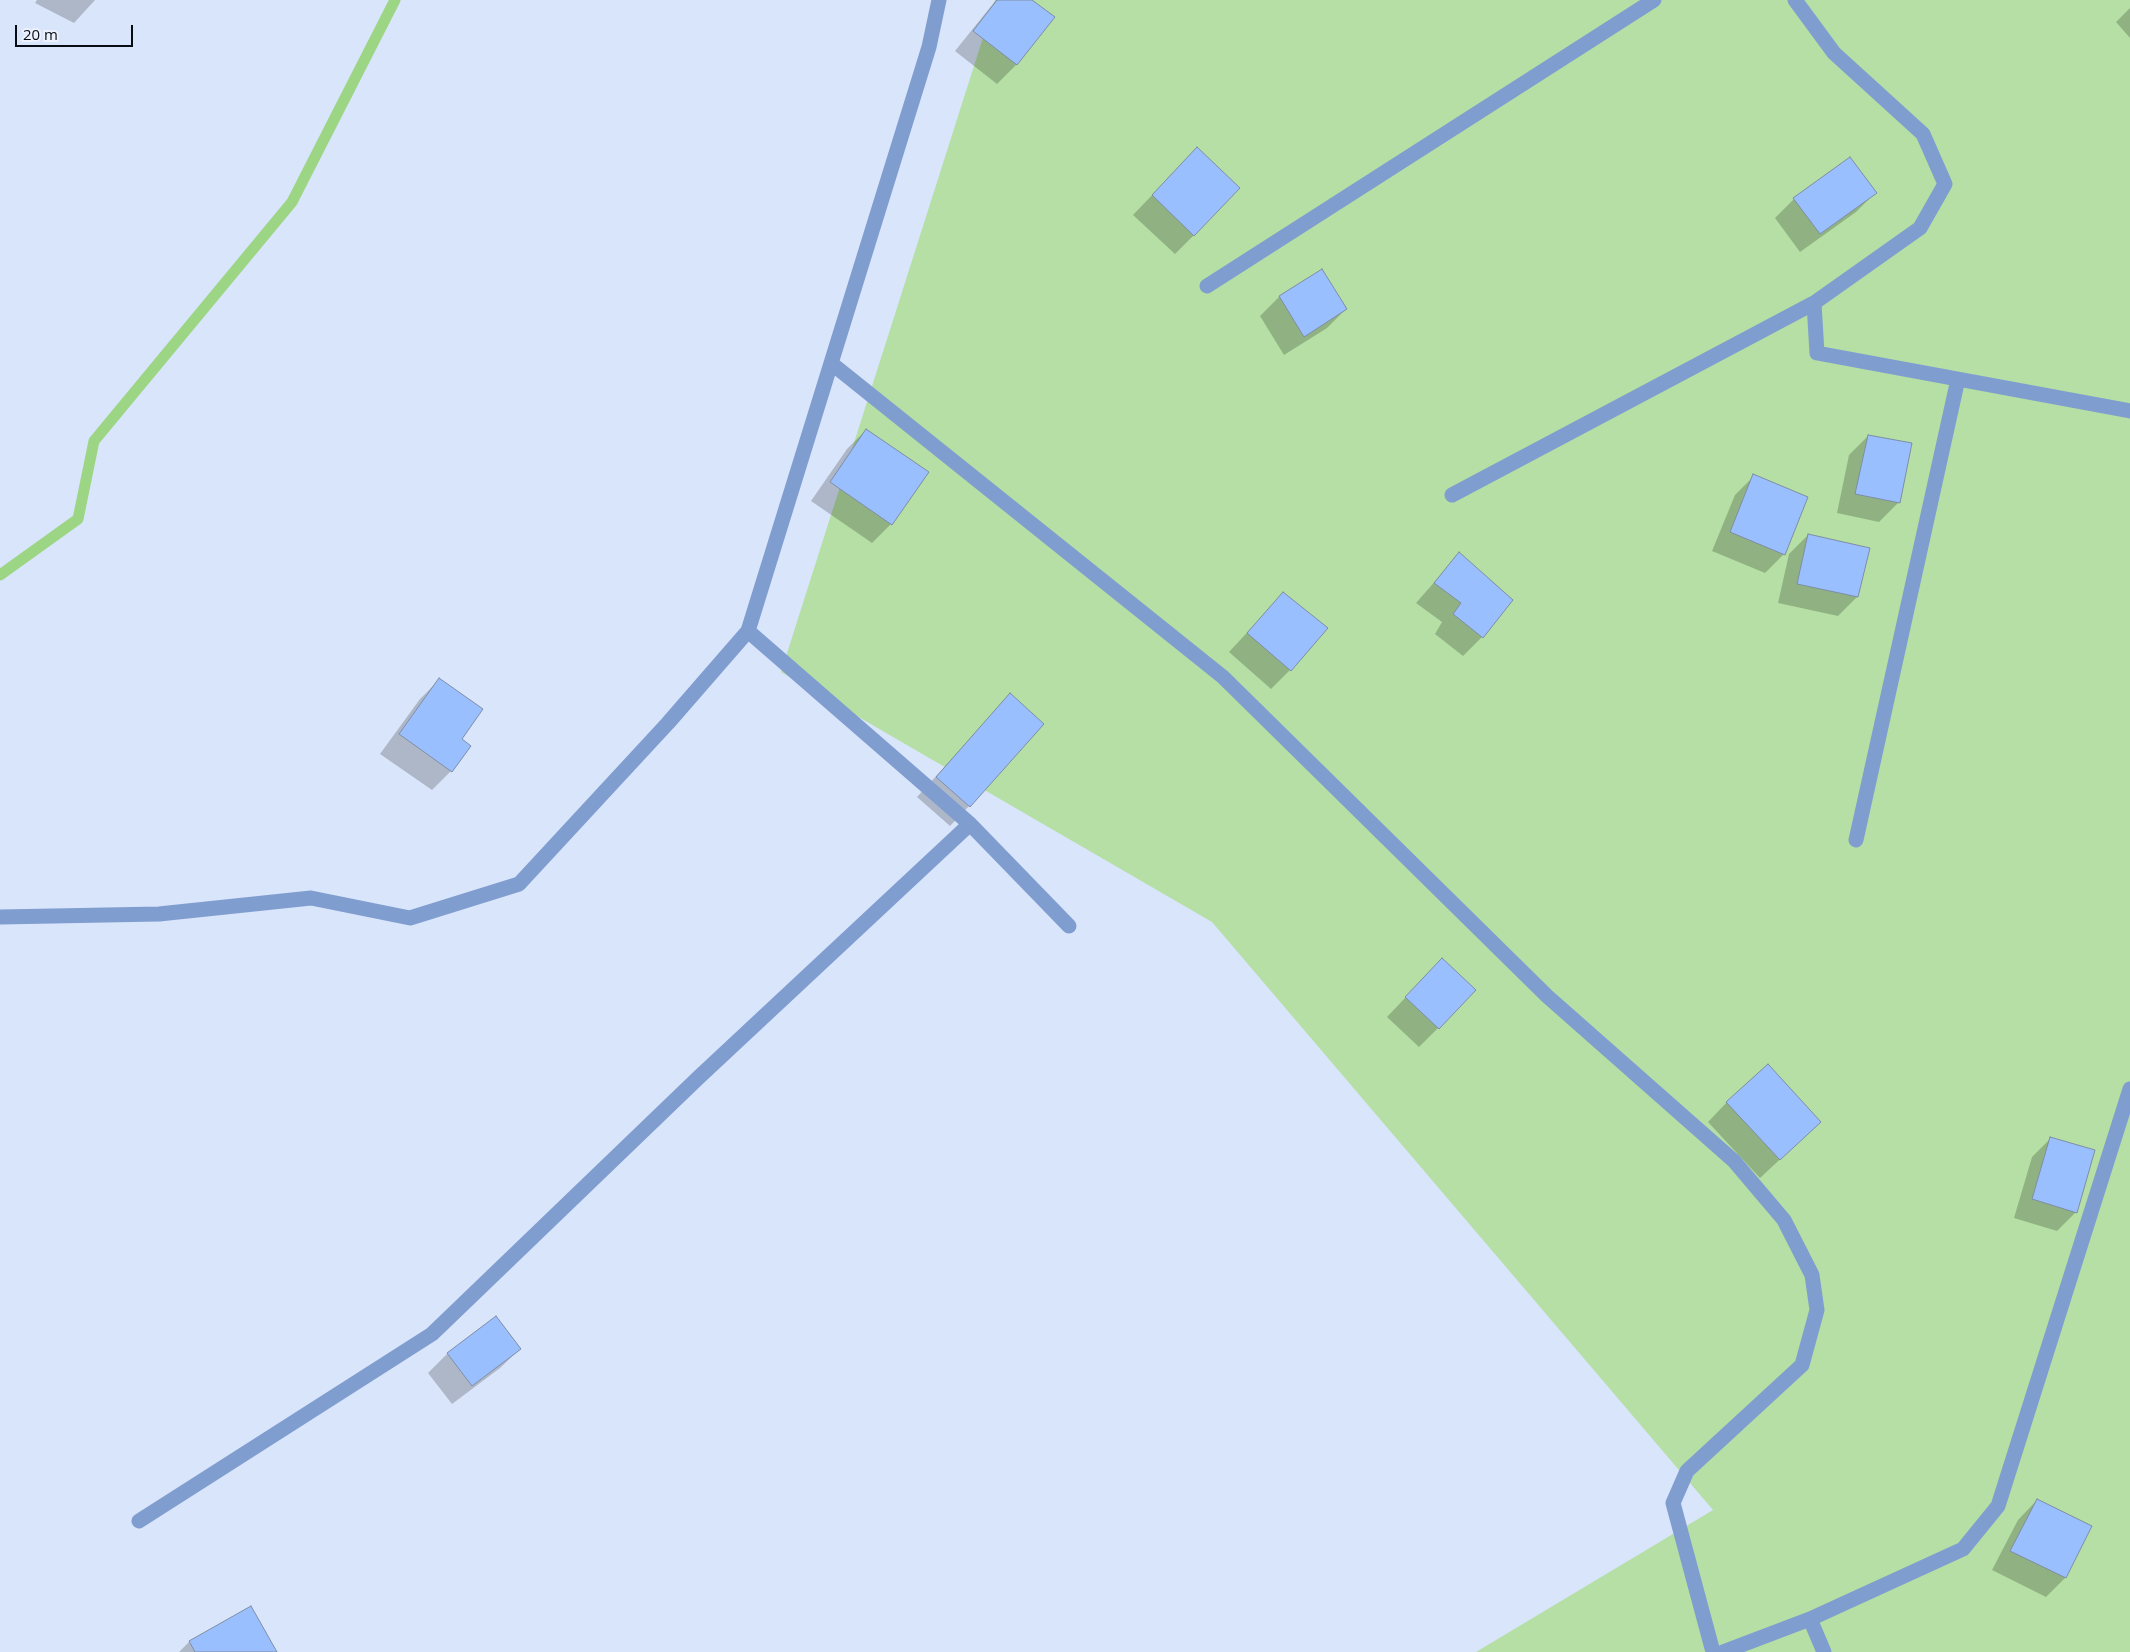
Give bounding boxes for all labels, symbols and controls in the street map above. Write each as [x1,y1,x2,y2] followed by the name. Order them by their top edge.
[18,15,135,47] scale bar
[23,24,58,44] text: 20 m

